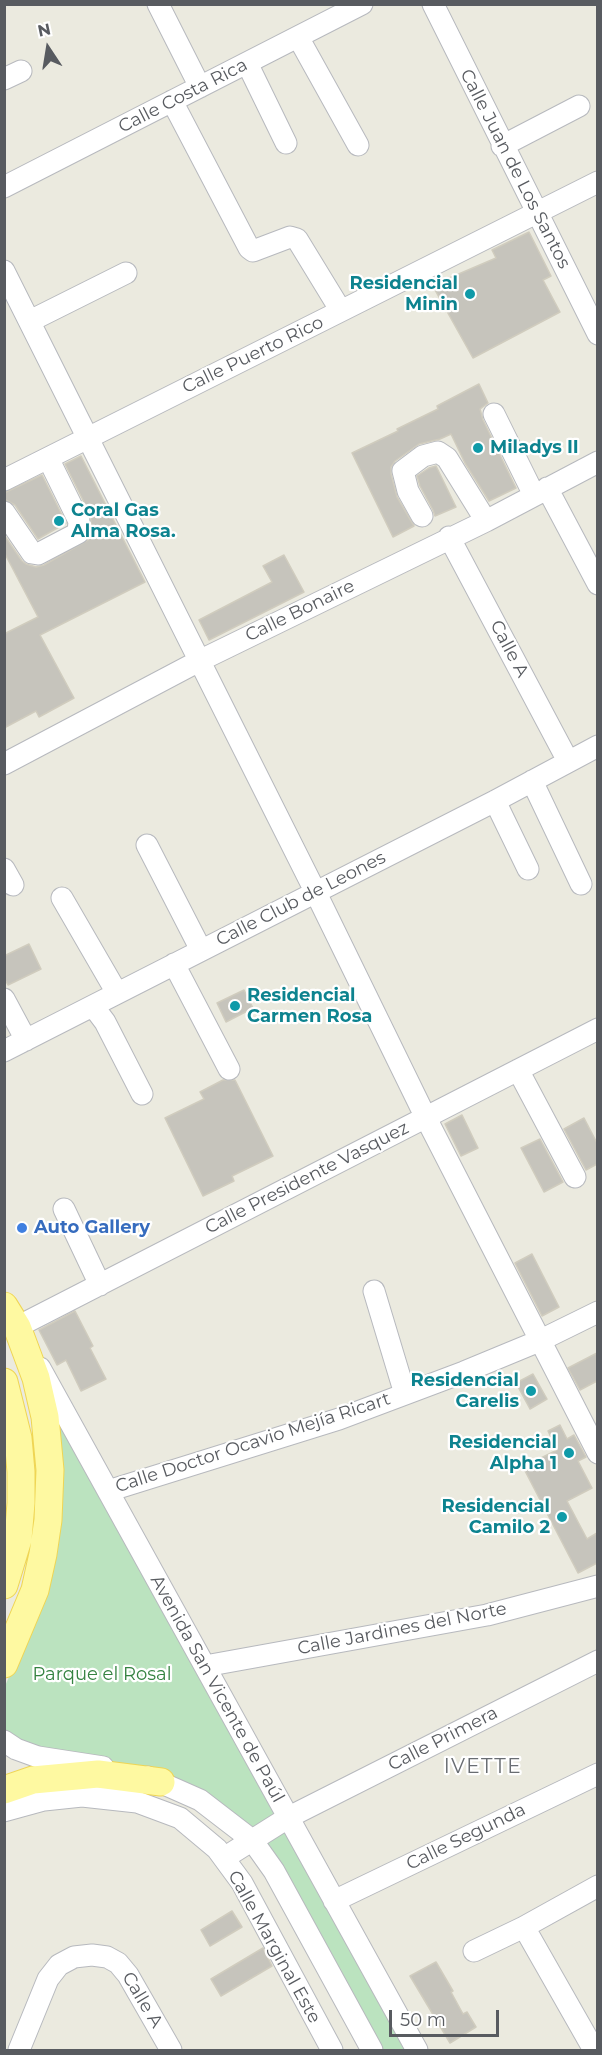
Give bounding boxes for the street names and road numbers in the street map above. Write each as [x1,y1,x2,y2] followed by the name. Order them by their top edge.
[115,54,251,138] street label: Calle Costa Rica
[455,66,575,272] street label: Calle Juan de Los Santos
[179,312,327,398] street label: Calle Puerto Rico
[242,575,358,647] street label: Calle Bonaire
[485,617,533,681] street label: Calle A
[213,847,389,951] street label: Calle Club de Leones
[202,1117,412,1239] street label: Calle Presidente Vasquez
[113,1388,393,1498] street label: Calle Doctor Ocavio Mejía Ricart
[145,1572,289,1806] street label: Avenida San Vicente de Paúl
[296,1598,508,1660] street label: Calle Jardines del Norte
[385,1702,501,1776] street label: Calle Primera
[403,1799,529,1875] street label: Calle Segunda
[223,1867,325,2027] street label: Calle Marginal Este
[117,1968,167,2032] street label: Calle A

